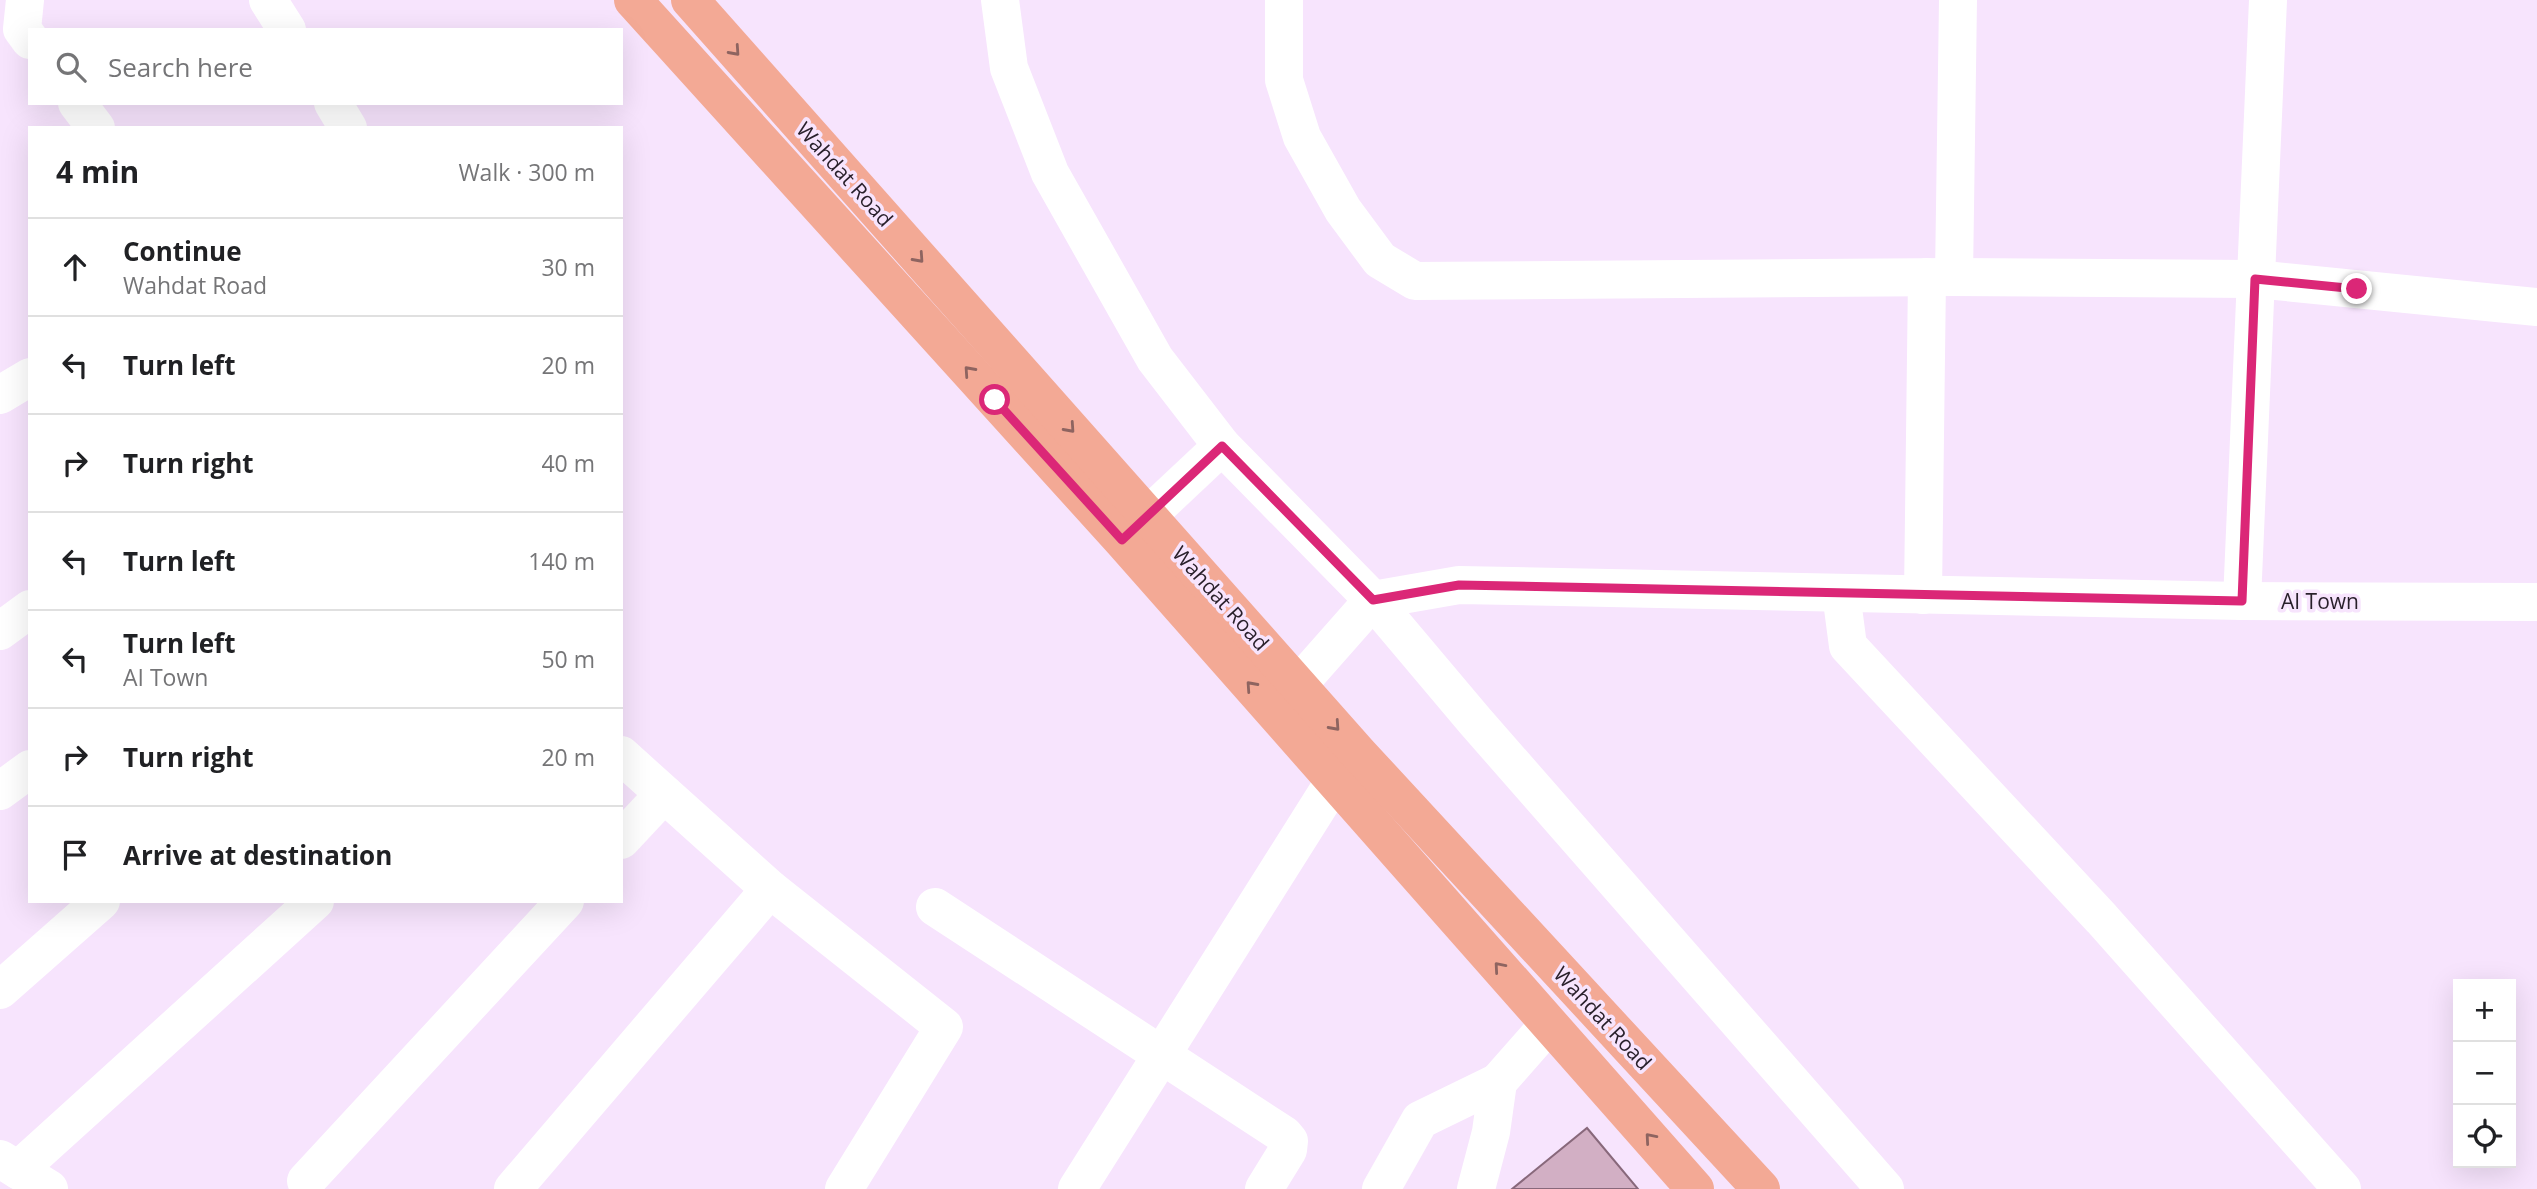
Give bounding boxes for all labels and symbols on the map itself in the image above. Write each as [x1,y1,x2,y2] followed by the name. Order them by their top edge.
[727,43,739,56] one-way arrow
[791,116,899,232] street label: Wahdat Road
[911,249,923,262] one-way arrow
[2341,273,2372,304] route end
[964,366,977,379] one-way arrow
[979,384,1010,415] route start
[1062,420,1074,433] one-way arrow
[1167,540,1275,656] street label: Wahdat Road
[2281,587,2359,615] street label: AI Town
[1247,681,1260,694] one-way arrow
[1327,718,1339,731] one-way arrow
[1548,960,1658,1076] street label: Wahdat Road
[1495,962,1507,975] one-way arrow
[1645,1133,1658,1146] one-way arrow

